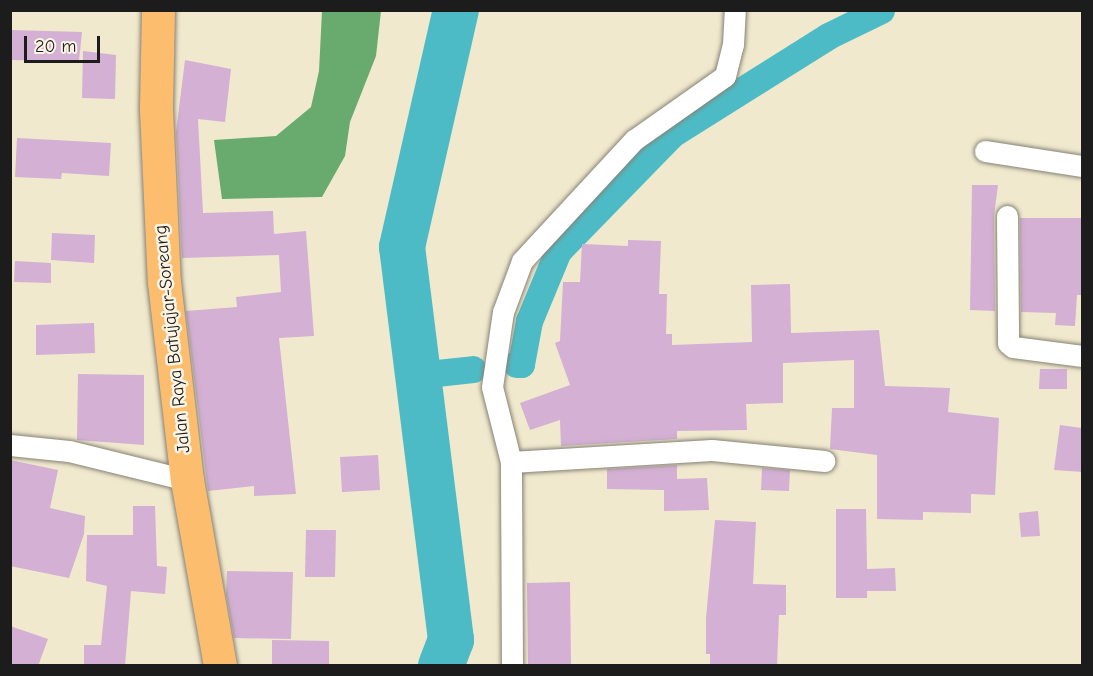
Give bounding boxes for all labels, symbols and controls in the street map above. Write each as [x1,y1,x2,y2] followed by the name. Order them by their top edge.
[27,24,104,62] scale bar
[35,36,76,57] text: 20 m
[150,224,196,454] street label: Jalan Raya Batujajar-Soreang

